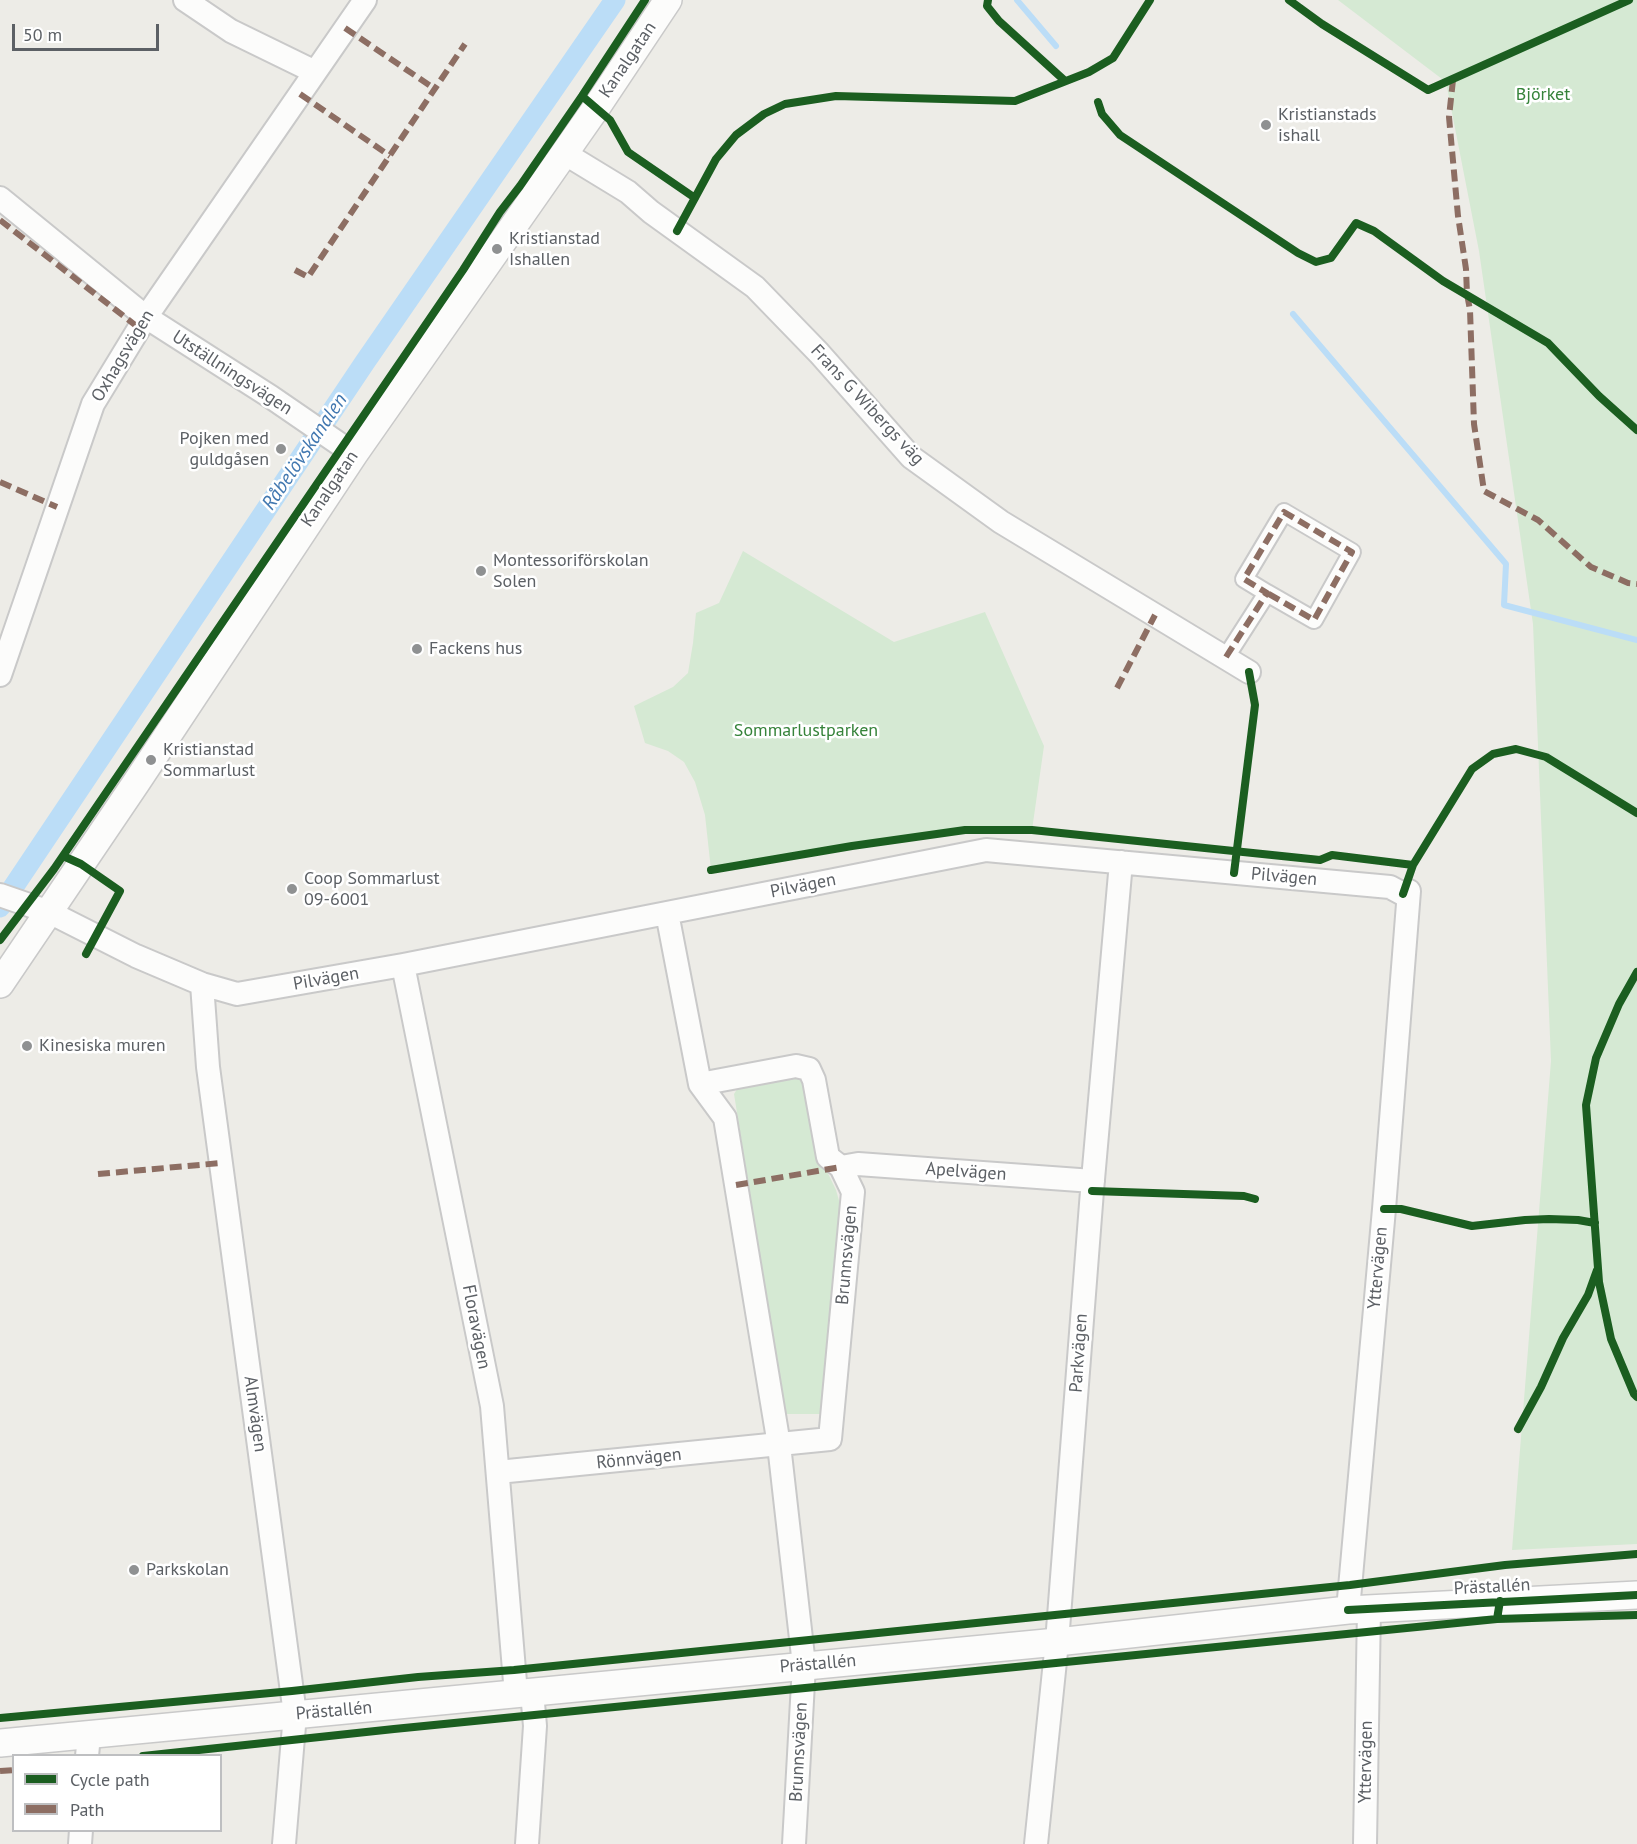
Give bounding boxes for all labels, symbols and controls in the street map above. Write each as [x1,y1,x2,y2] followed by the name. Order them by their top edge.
[15,12,162,50] scale bar
[595,18,661,102] street label: Kanalgatan
[23,23,62,46] text: 50 m
[1516,84,1570,106] park label: Björket
[1278,104,1377,146] place label: Kristianstads ishall
[1259,118,1273,132] marker: Kristianstads ishall
[509,228,600,270] place label: Kristianstad Ishallen
[490,242,504,256] marker: Kristianstad Ishallen
[87,306,159,406] street label: Oxhagsvägen
[168,326,296,420] street label: Utställningsvägen
[806,340,928,470] street label: Frans G Wibergs väg
[257,389,353,515] water label: Råbelövskanalen
[179,428,269,470] place label: Pojken med guldgåsen
[274,442,288,456] marker: Pojken med guldgåsen
[297,447,363,531] street label: Kanalgatan
[493,550,649,592] place label: Montessoriförskolan Solen
[474,564,488,578] marker: Montessoriförskolan Solen
[429,638,522,660] place label: Fackens hus
[410,642,424,656] marker: Fackens hus
[734,720,878,742] park label: Sommarlustparken
[163,739,255,782] place label: Kristianstad Sommarlust
[144,753,158,767] marker: Kristianstad Sommarlust
[1250,863,1318,891] street label: Pilvägen
[304,868,440,910] place label: Coop Sommarlust 09-6001
[768,869,838,903] street label: Pilvägen
[285,882,299,896] marker: Coop Sommarlust 09-6001
[291,963,361,995] street label: Pilvägen
[39,1035,166,1057] place label: Kinesiska muren
[20,1039,34,1053] marker: Kinesiska muren
[925,1158,1007,1186] street label: Apelvägen
[832,1204,862,1306] street label: Brunnsvägen
[1364,1226,1392,1310] street label: Yttervägen
[457,1283,495,1371] street label: Floravägen
[1065,1313,1093,1393] street label: Parkvägen
[239,1375,271,1453] street label: Almvägen
[595,1444,683,1474] street label: Rönnvägen
[146,1559,229,1581] place label: Parkskolan
[127,1563,141,1577] marker: Parkskolan
[1453,1574,1531,1600] street label: Prästallén
[779,1650,857,1678] street label: Prästallén
[295,1697,373,1725] street label: Prästallén
[786,1702,812,1802] street label: Brunnsvägen
[1354,1720,1378,1804] street label: Yttervägen
[12,1754,222,1832] legend
[70,1768,150,1791] text: Cycle path
[70,1798,104,1821] text: Path

